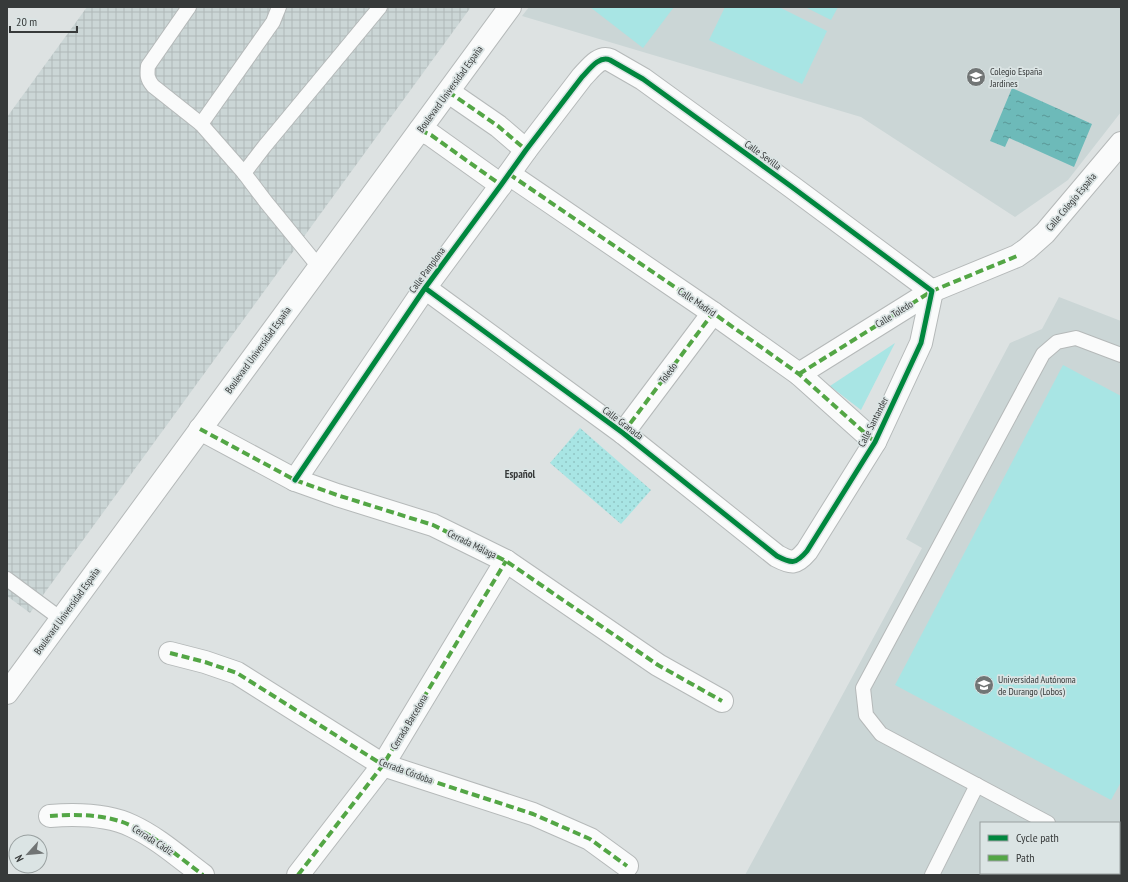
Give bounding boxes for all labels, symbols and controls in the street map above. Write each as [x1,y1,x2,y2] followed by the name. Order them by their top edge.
[10,8,77,34] scale bar
[16,14,37,29] text: 20 m
[414,43,486,135] street label: Boulevard Universidad España
[989,65,1042,90] place label: Colegio España Jardines
[965,66,987,88] school or university icon: Colegio España Jardines
[742,137,784,173] street label: Calle Sevilla
[1043,170,1099,234] street label: Calle Colegio España
[406,245,448,295] street label: Calle Pamplona
[675,285,719,319] street label: Calle Madrid
[873,297,915,331] street label: Calle Toledo
[222,304,294,396] street label: Boulevard Universidad España
[656,360,680,386] street label: Toledo
[855,395,891,449] street label: Calle Santander
[600,403,646,443] street label: Calle Granada
[505,467,536,481] district label: Español
[445,526,499,562] street label: Cerrada Málaga
[31,565,103,657] street label: Boulevard Universidad España
[998,673,1076,698] place label: Universidad Autónoma de Durango (Lobos)
[973,674,995,696] school or university icon: Universidad Autónoma de Durango (Lobos)
[387,692,431,752] street label: Cerrada Barcelona
[377,755,435,787] street label: Cerrada Córdoba
[130,822,177,858] street label: Cerrada Cádiz
[980,822,1120,874] legend
[1016,830,1059,845] text: Cycle path
[8,834,48,874] north arrow
[1016,850,1034,865] text: Path
[11,853,27,864] text: N

